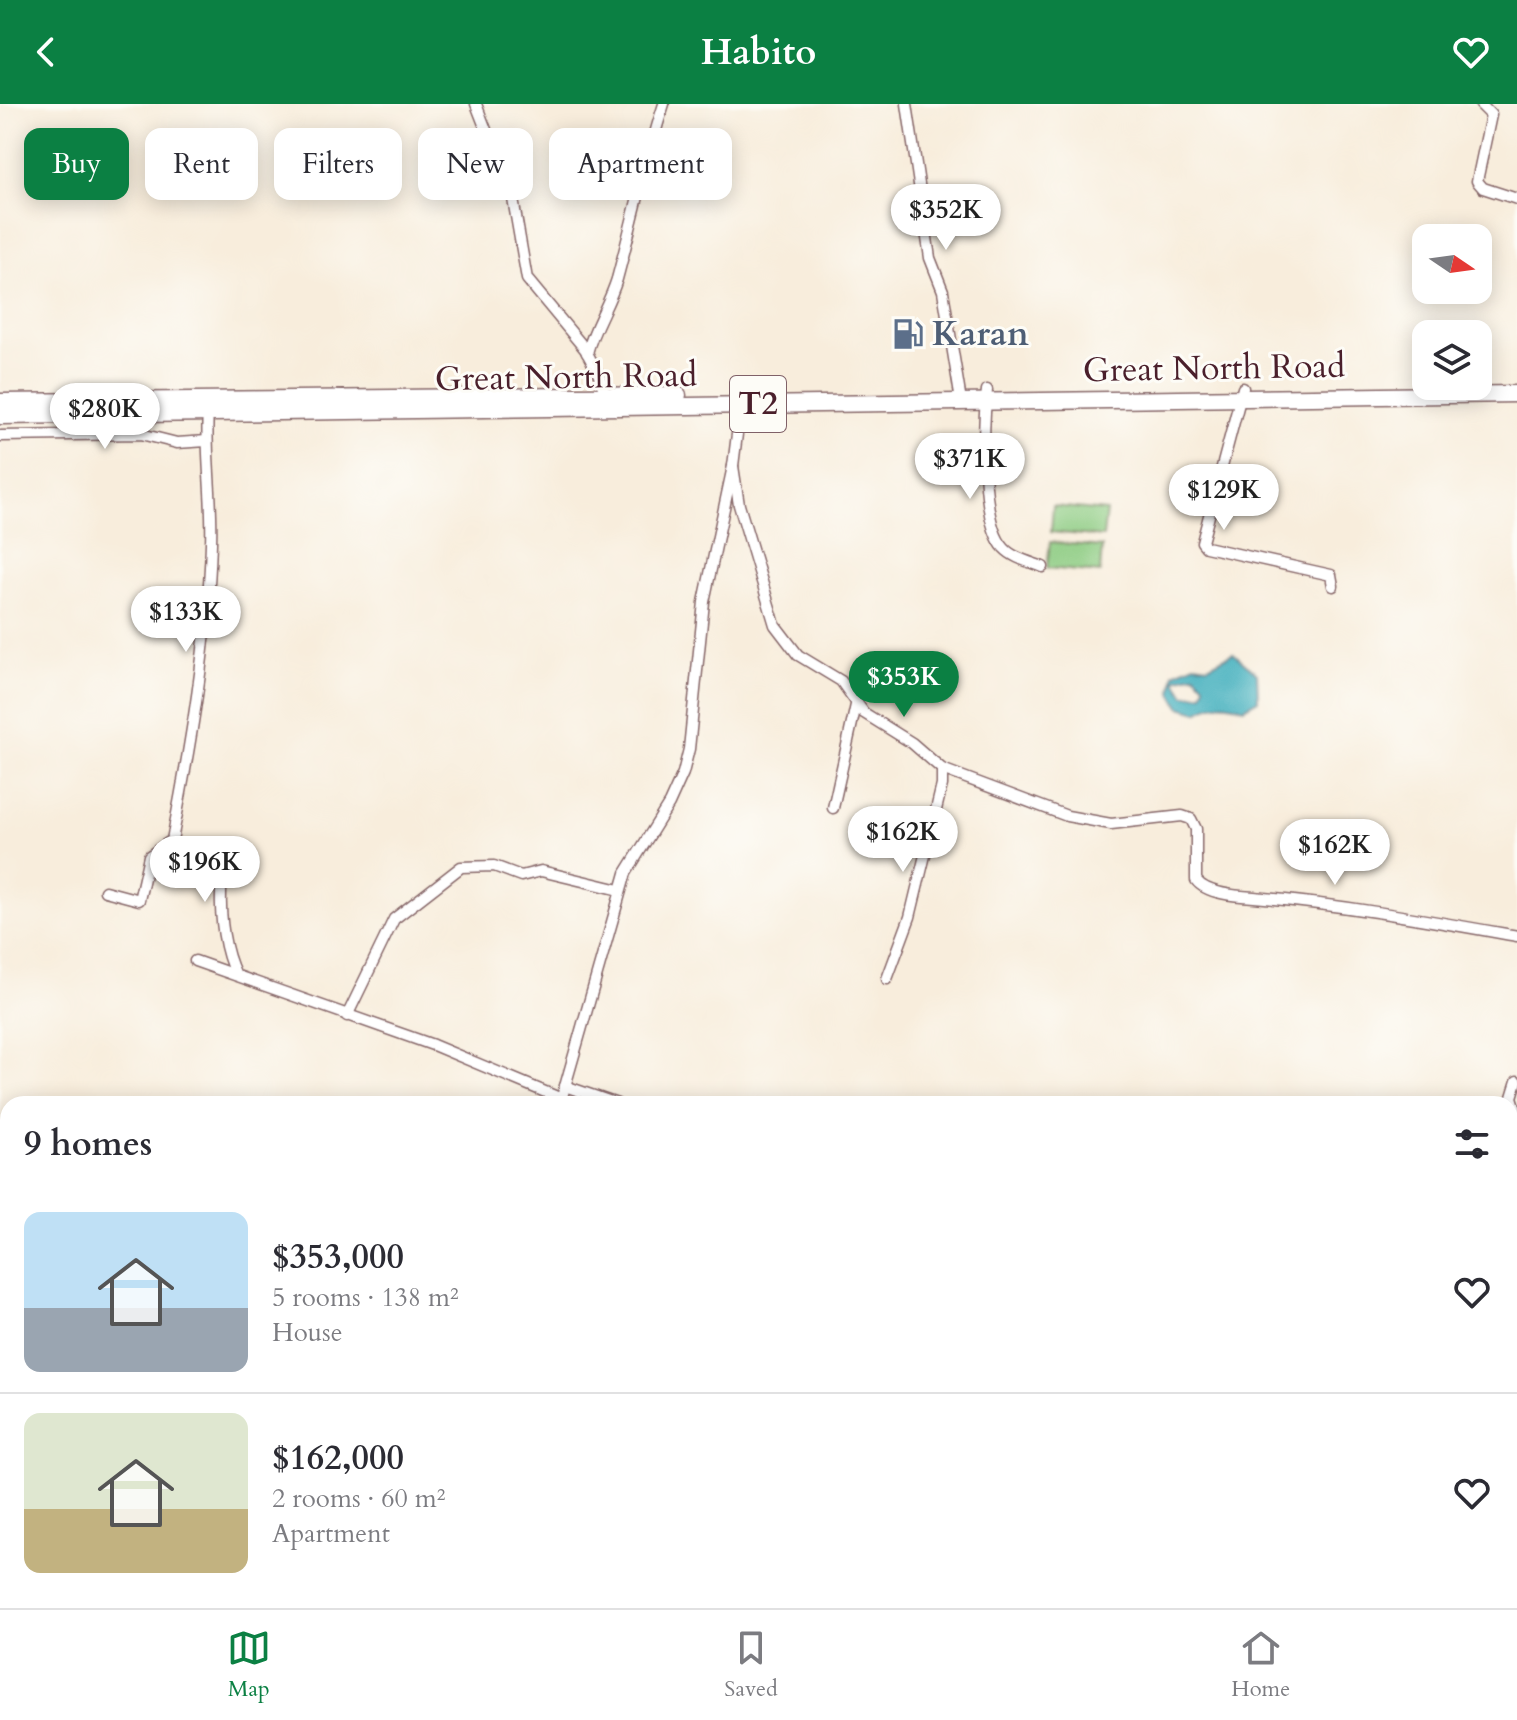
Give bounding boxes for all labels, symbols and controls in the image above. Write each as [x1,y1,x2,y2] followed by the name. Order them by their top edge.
[701,28,816,77] text: Habito
[24,30,68,74] icon: back
[1449,30,1493,74] icon: heart
[24,128,129,200] chip: Buy
[145,128,258,200] chip: Rent
[274,128,402,200] chip: Filters
[418,128,533,200] chip: New
[549,128,732,200] chip: Apartment
[890,184,1002,252] pin: $352K
[909,192,983,227] text: $352K
[1412,224,1492,304] north arrow
[1412,224,1492,400] map controls
[932,311,1029,357] place label: Karan
[891,317,925,351] fuel station icon: Karan
[1412,320,1492,400] button: layers
[1082,343,1346,393] street label: Great North Road
[434,352,698,402] street label: Great North Road
[730,376,786,432] road number: T2
[49,383,161,451] pin: $280K
[68,391,142,426] text: $280K
[914,433,1026,501] pin: $371K
[933,441,1007,476] text: $371K
[1168,464,1280,532] pin: $129K
[1187,472,1261,507] text: $129K
[130,586,242,654] pin: $133K
[149,594,223,629] text: $133K
[848,651,960,719] pin: $353K
[867,659,941,694] text: $353K
[847,806,959,874] pin: $162K
[866,814,940,849] text: $162K
[1279,819,1391,887] pin: $162K
[1298,827,1372,862] text: $162K
[149,836,261,904] pin: $196K
[168,844,242,879] text: $196K
[24,1121,152,1167] text: 9 homes
[1450,1122,1494,1166] icon: filters
[272,1234,404,1280] text: $353,000
[88,1244,184,1340] icon: home
[1450,1270,1494,1314] icon: heart
[272,1280,459,1315] text: 5 rooms · 138 m²
[272,1315,343,1350] text: House
[272,1435,404,1481] text: $162,000
[88,1445,184,1541] icon: home
[1450,1471,1494,1515] icon: heart
[272,1481,445,1516] text: 2 rooms · 60 m²
[272,1516,390,1551] text: Apartment
[227,1626,271,1704] tab: Map
[724,1626,778,1704] tab: Saved
[1231,1626,1290,1704] tab: Home

